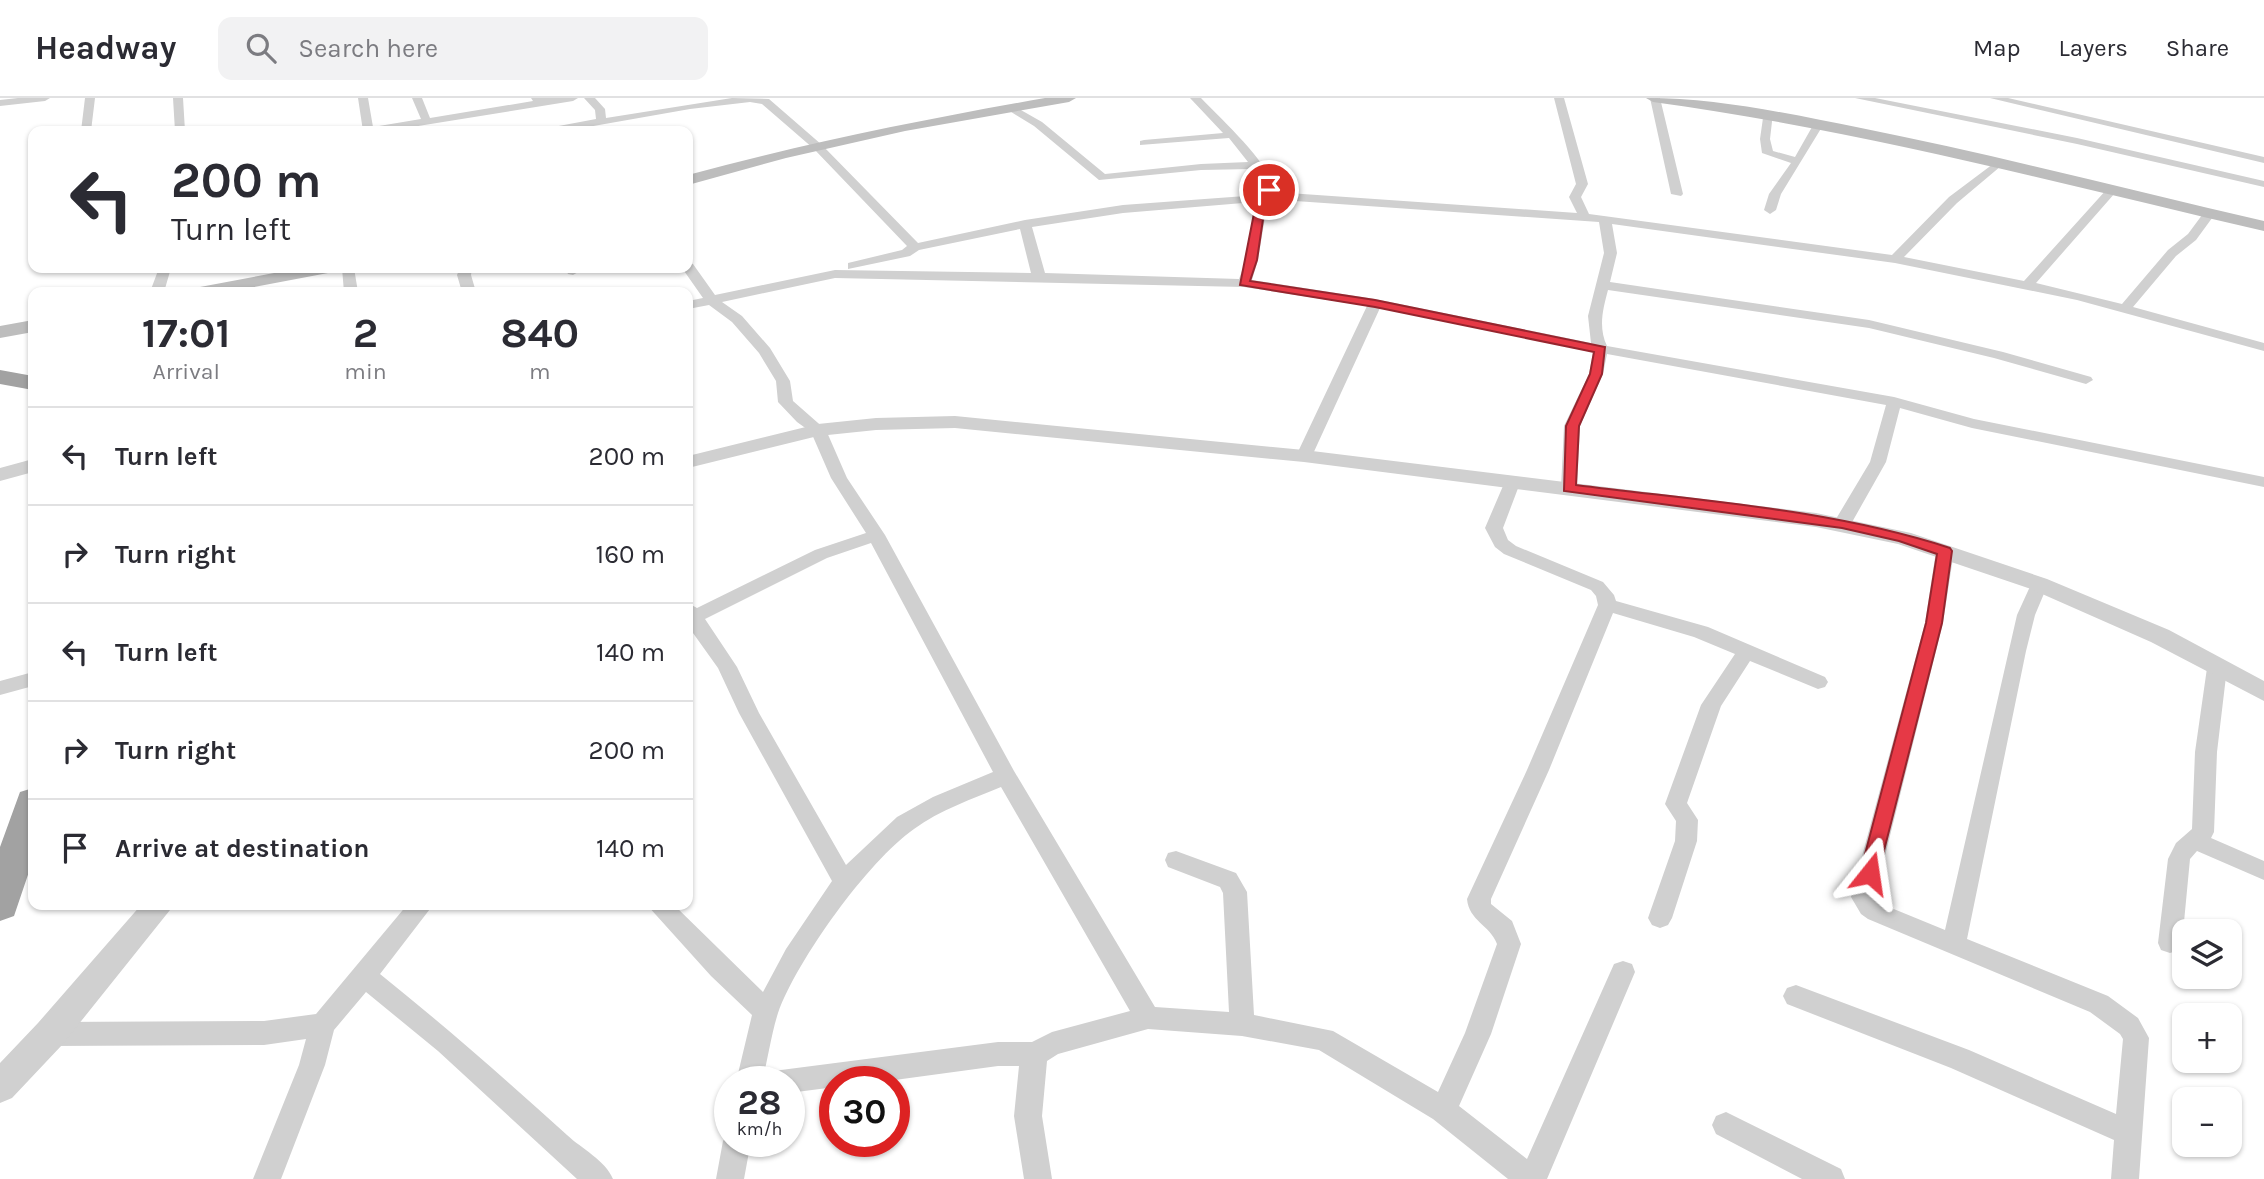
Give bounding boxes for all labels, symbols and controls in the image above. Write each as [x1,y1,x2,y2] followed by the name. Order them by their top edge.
[218,17,708,80] search box
[35,29,176,67] text: Headway
[242,29,280,67] icon: search
[298,33,438,64] text: Search here
[1973,34,2021,62] text: Map
[2059,34,2128,62] text: Layers
[2166,34,2229,62] text: Share
[171,152,322,209] text: 200 m
[56,154,147,245] icon: left
[1239,160,1299,220] pin
[1250,171,1288,209] icon: arrive
[171,211,291,248] text: Turn left
[142,308,231,358] text: 17:01
[353,308,378,358] text: 2
[500,308,579,358] text: 840
[153,358,220,385] text: Arrival
[344,358,387,385] text: min
[529,358,551,385] text: m
[56,437,94,475] icon: left
[115,441,217,472] text: Turn left
[589,441,665,472] text: 200 m
[56,535,94,573] icon: right
[115,539,236,570] text: Turn right
[596,539,665,570] text: 160 m
[56,633,94,671] icon: left
[115,637,217,668] text: Turn left
[596,637,665,668] text: 140 m
[56,731,94,769] icon: right
[115,735,236,766] text: Turn right
[589,735,665,766] text: 200 m
[56,829,94,867] icon: arrive
[115,833,369,864] text: Arrive at destination
[596,833,665,864] text: 140 m
[1833,836,1907,910] position arrow
[2172,919,2242,1157] map controls
[2172,919,2242,989] button: layers
[2172,1003,2242,1073] button: +
[819,1066,910,1157] speed limit sign: 30
[738,1082,781,1123] text: 28
[2172,1087,2242,1157] button: −
[737,1118,782,1140] text: km/h

